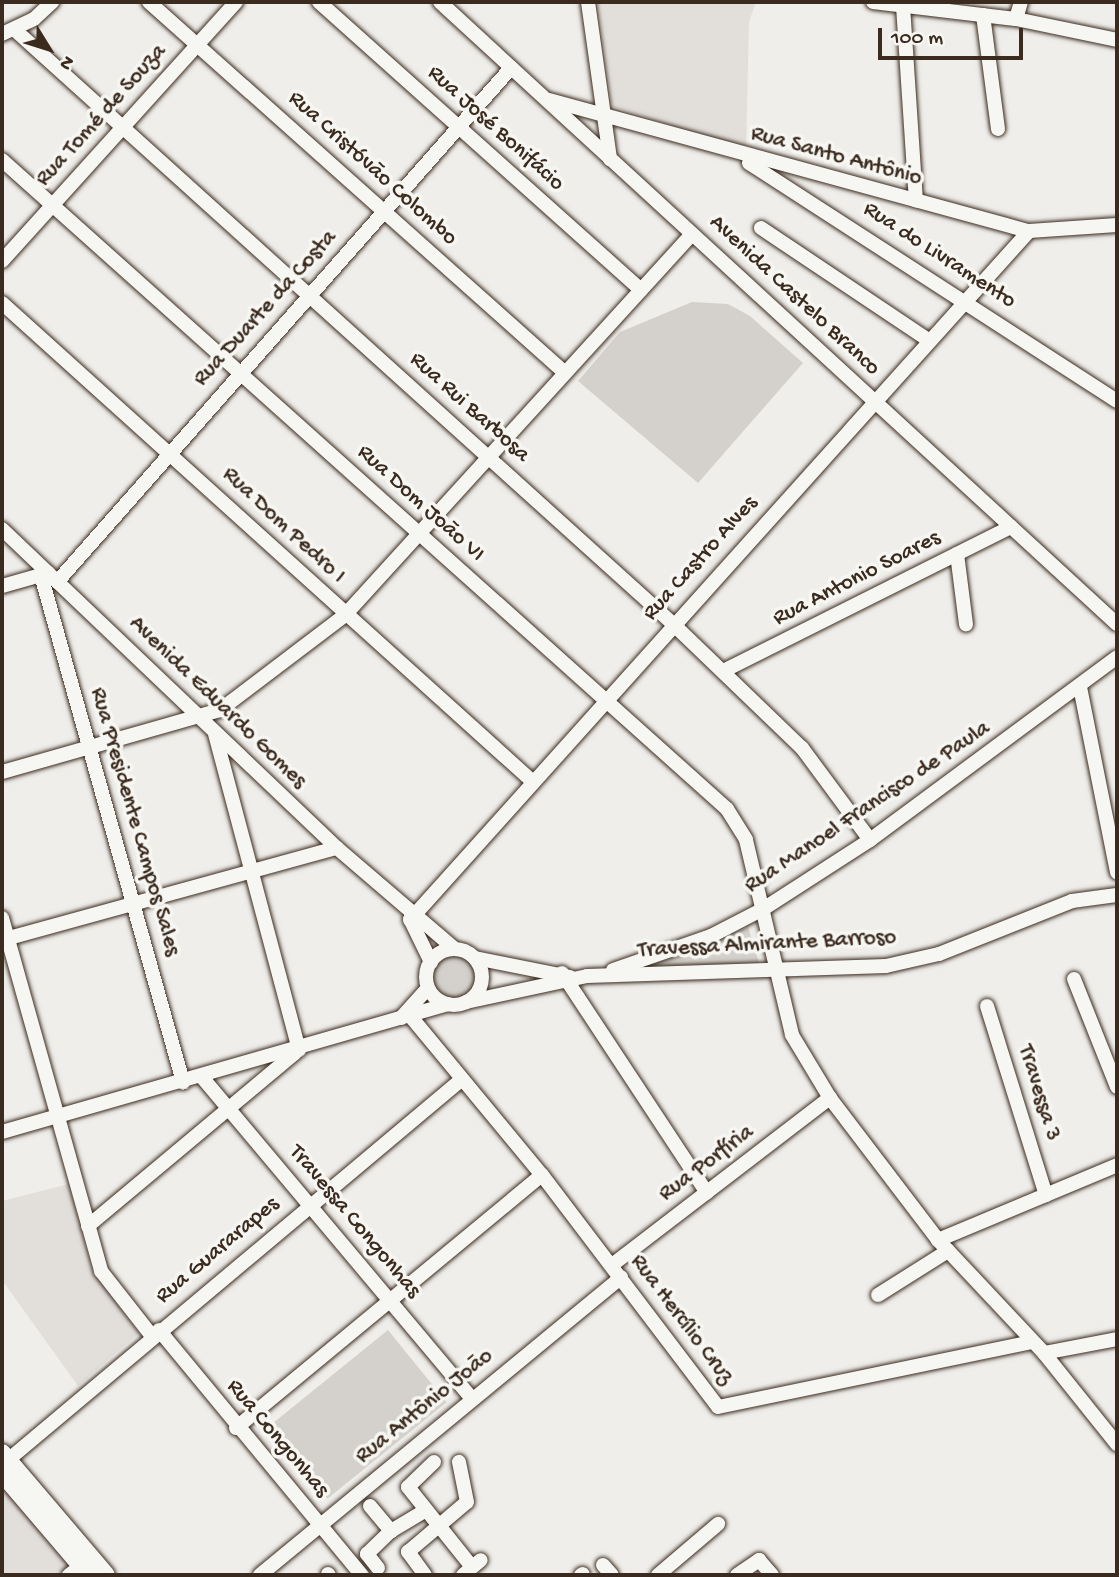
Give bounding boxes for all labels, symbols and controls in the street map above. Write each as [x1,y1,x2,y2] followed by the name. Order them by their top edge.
[14,14,84,84] north arrow
[881,14,1026,58] scale bar
[891,27,943,52] text: 100 m
[31,39,173,193] street label: Rua Tomé de Souza
[53,50,79,74] text: N
[421,60,569,198] street label: Rua José Bonifácio
[282,86,462,252] street label: Rua Cristóvão Colombo
[747,121,925,193] street label: Rua Santo Antônio
[857,196,1021,316] street label: Rua do Livramento
[703,210,885,382] street label: Avenida Castelo Branco
[188,225,344,393] street label: Rua Duarte da Costa
[403,347,535,469] street label: Rua Rui Barbosa
[350,439,490,569] street label: Rua Dom João VI
[215,462,351,590] street label: Rua Dom Pedro I
[638,491,764,627] street label: Rua Castro Alves
[769,525,945,633] street label: Rua Antonio Soares
[122,611,312,795] street label: Avenida Eduardo Gomes
[82,685,186,959] street label: Rua Presidente Campos Sales
[740,715,996,901] street label: Rua Manoel Francisco de Paula
[637,924,897,966] street label: Travessa Almirante Barroso
[1010,1042,1066,1144] street label: Travessa 3
[654,1119,760,1209] street label: Rua Porfíria
[282,1140,426,1304] street label: Travessa Congonhas
[151,1191,285,1311] street label: Rua Guararapes
[623,1249,739,1391] street label: Rua Hercílio Cruz
[351,1343,499,1471] street label: Rua Antônio João
[220,1374,334,1504] street label: Rua Congonhas

